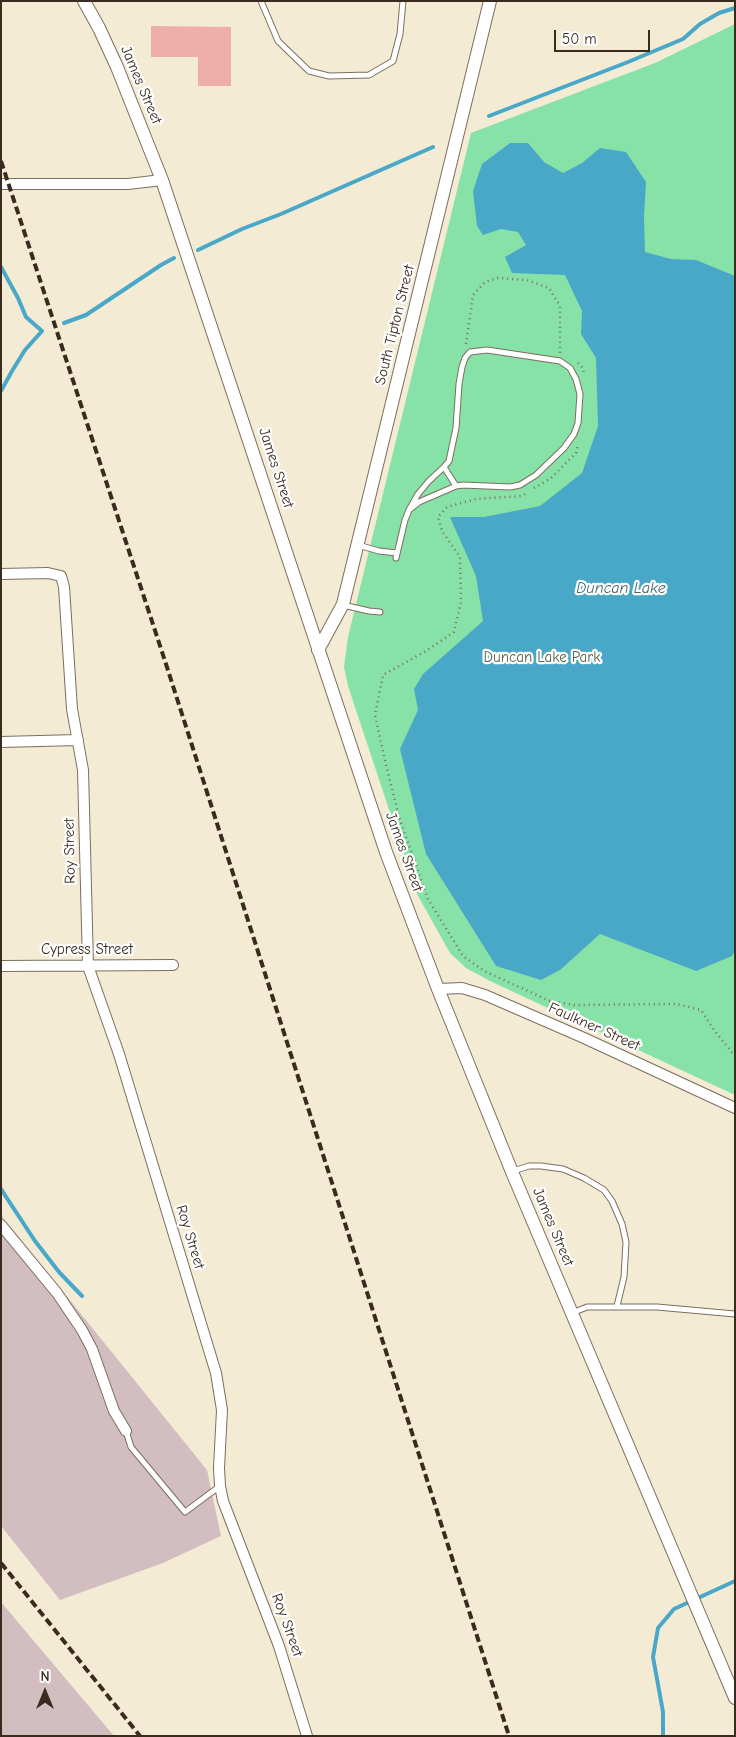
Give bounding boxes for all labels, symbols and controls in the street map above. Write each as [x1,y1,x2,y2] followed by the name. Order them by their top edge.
[556,20,652,52] scale bar
[562,30,597,48] text: 50 m
[116,43,166,127] street label: James Street
[371,263,419,387] street label: South Tipton Street
[255,426,297,510] street label: James Street
[576,578,666,598] water label: Duncan Lake
[484,649,600,667] park label: Duncan Lake Park
[381,810,427,894] street label: James Street
[60,818,80,884] street label: Roy Street
[41,941,133,959] street label: Cypress Street
[546,999,642,1055] street label: Faulkner Street
[528,1185,578,1269] street label: James Street
[172,1203,208,1271] street label: Roy Street
[267,1591,307,1659] street label: Roy Street
[20,1667,70,1717] north arrow
[40,1668,50,1685] text: N

